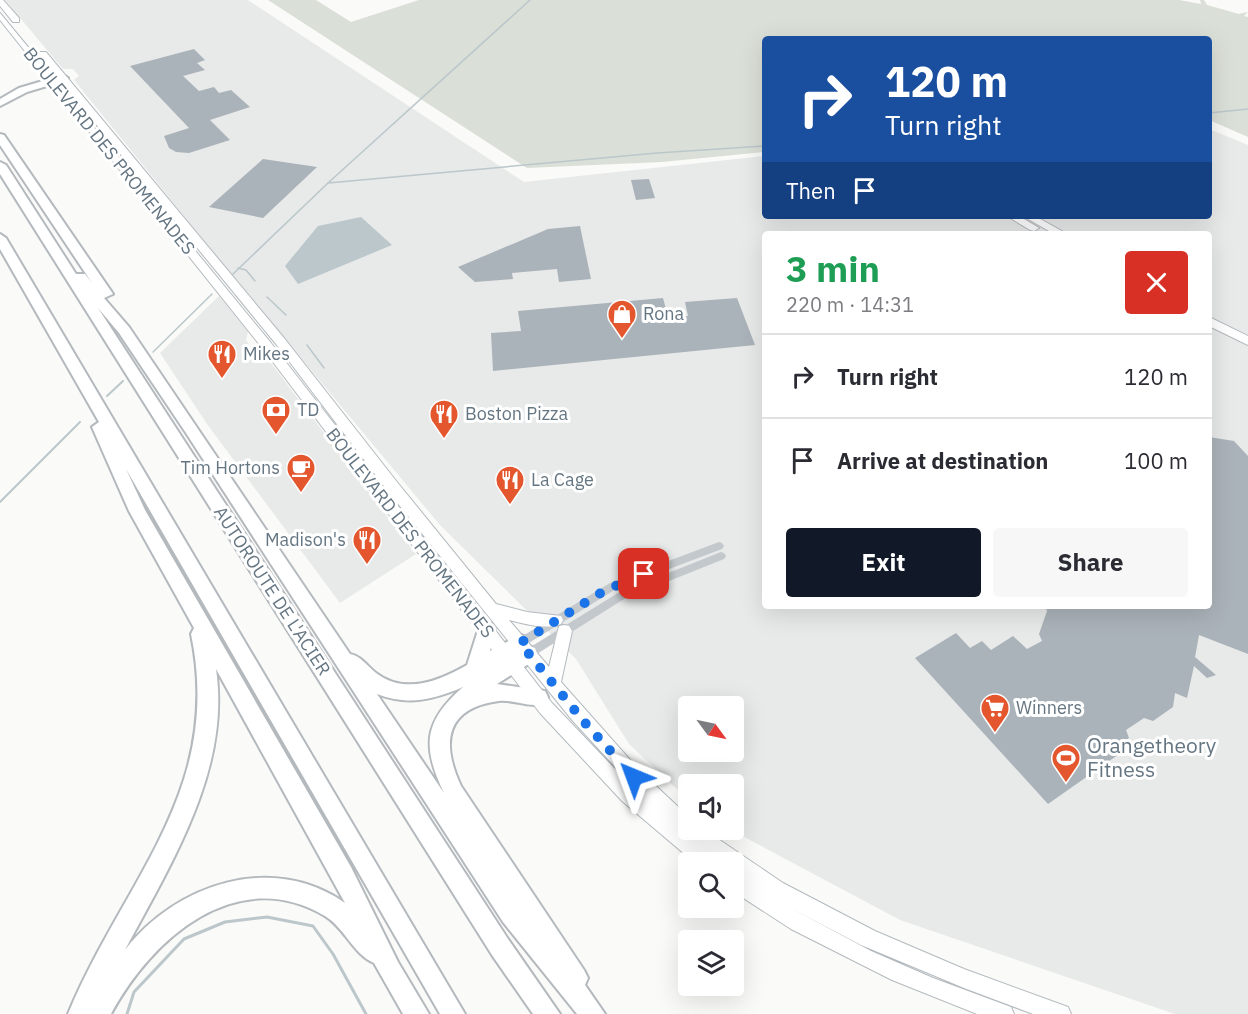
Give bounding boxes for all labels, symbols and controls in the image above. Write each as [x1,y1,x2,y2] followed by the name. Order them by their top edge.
[19,42,200,259] street label: BOULEVARD DES PROMENADES
[885,54,1008,109] text: 120 m
[786,60,864,138] icon: right
[885,107,1002,142] text: Turn right
[848,174,881,207] icon: arrive
[786,176,836,205] text: Then
[786,245,880,292] text: 3 min
[1125,251,1188,314] button: close
[786,291,914,318] text: 220 m · 14:31
[606,298,638,340] shop icon: Rona
[643,302,685,325] place label: Rona
[206,338,238,380] restaurant icon: Mikes
[243,342,290,365] place label: Mikes
[786,360,819,393] icon: right
[837,362,938,391] text: Turn right
[1124,362,1188,391] text: 120 m
[260,394,292,436] bank icon: TD
[297,398,319,421] place label: TD
[428,398,460,440] restaurant icon: Boston Pizza
[465,402,568,425] place label: Boston Pizza
[321,423,500,642] street label: BOULEVARD DES PROMENADES
[786,444,819,477] icon: arrive
[837,446,1048,475] text: Arrive at destination
[1124,446,1188,475] text: 100 m
[285,452,317,494] cafe icon: Tim Hortons
[180,456,280,479] place label: Tim Hortons
[494,464,526,506] restaurant icon: La Cage
[531,468,594,491] place label: La Cage
[209,502,336,680] street label: AUTOROUTE DE L'ACIER
[351,524,383,566] restaurant icon: Madison's
[265,528,346,551] place label: Madison's
[786,528,981,597] button: Exit
[993,528,1188,597] button: Share
[618,548,669,599] pin
[627,557,660,590] icon: arrive
[979,692,1011,734] supermarket icon: Winners
[678,696,744,762] north arrow
[678,696,744,996] map controls
[1016,696,1082,719] place label: Winners
[1087,731,1217,783] place label: Orangetheory Fitness
[1050,742,1082,784] sports icon: Orangetheory Fitness
[602,745,666,809] position arrow
[678,774,744,840] button: sound
[678,852,744,918] button: search
[678,930,744,996] button: layers

